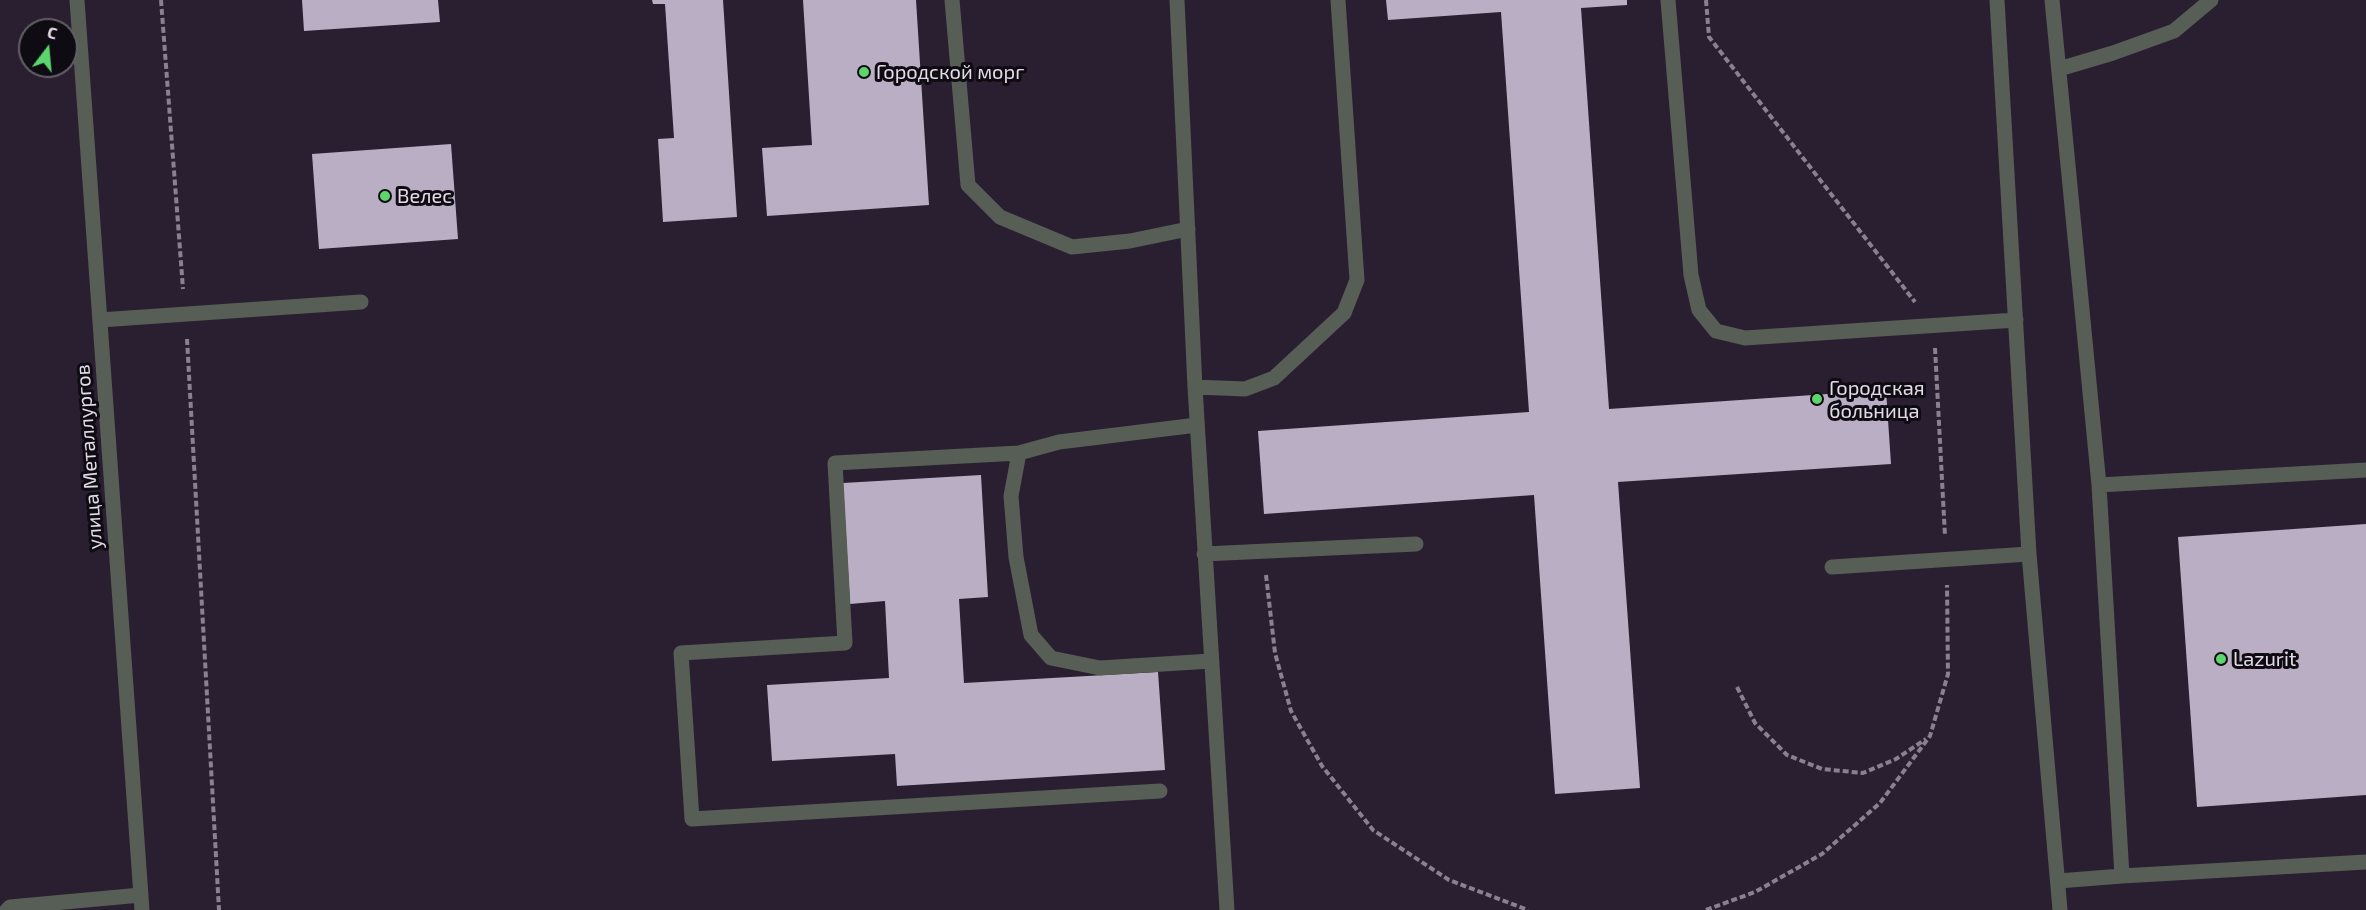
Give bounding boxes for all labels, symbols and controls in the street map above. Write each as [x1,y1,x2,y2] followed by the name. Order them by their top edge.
[18,18,78,78] north arrow
[45,22,60,43] text: С
[876,60,1024,84] place label: Городской морг
[857,65,871,79] marker: Городской морг
[397,184,452,208] place label: Велес
[378,189,392,203] marker: Велес
[71,364,107,550] street label: улица Металлургов
[1829,376,1925,423] place label: Городская больница
[1810,392,1824,406] marker: Городская больница
[2233,647,2296,671] place label: Lazurit
[2214,652,2228,666] marker: Lazurit

